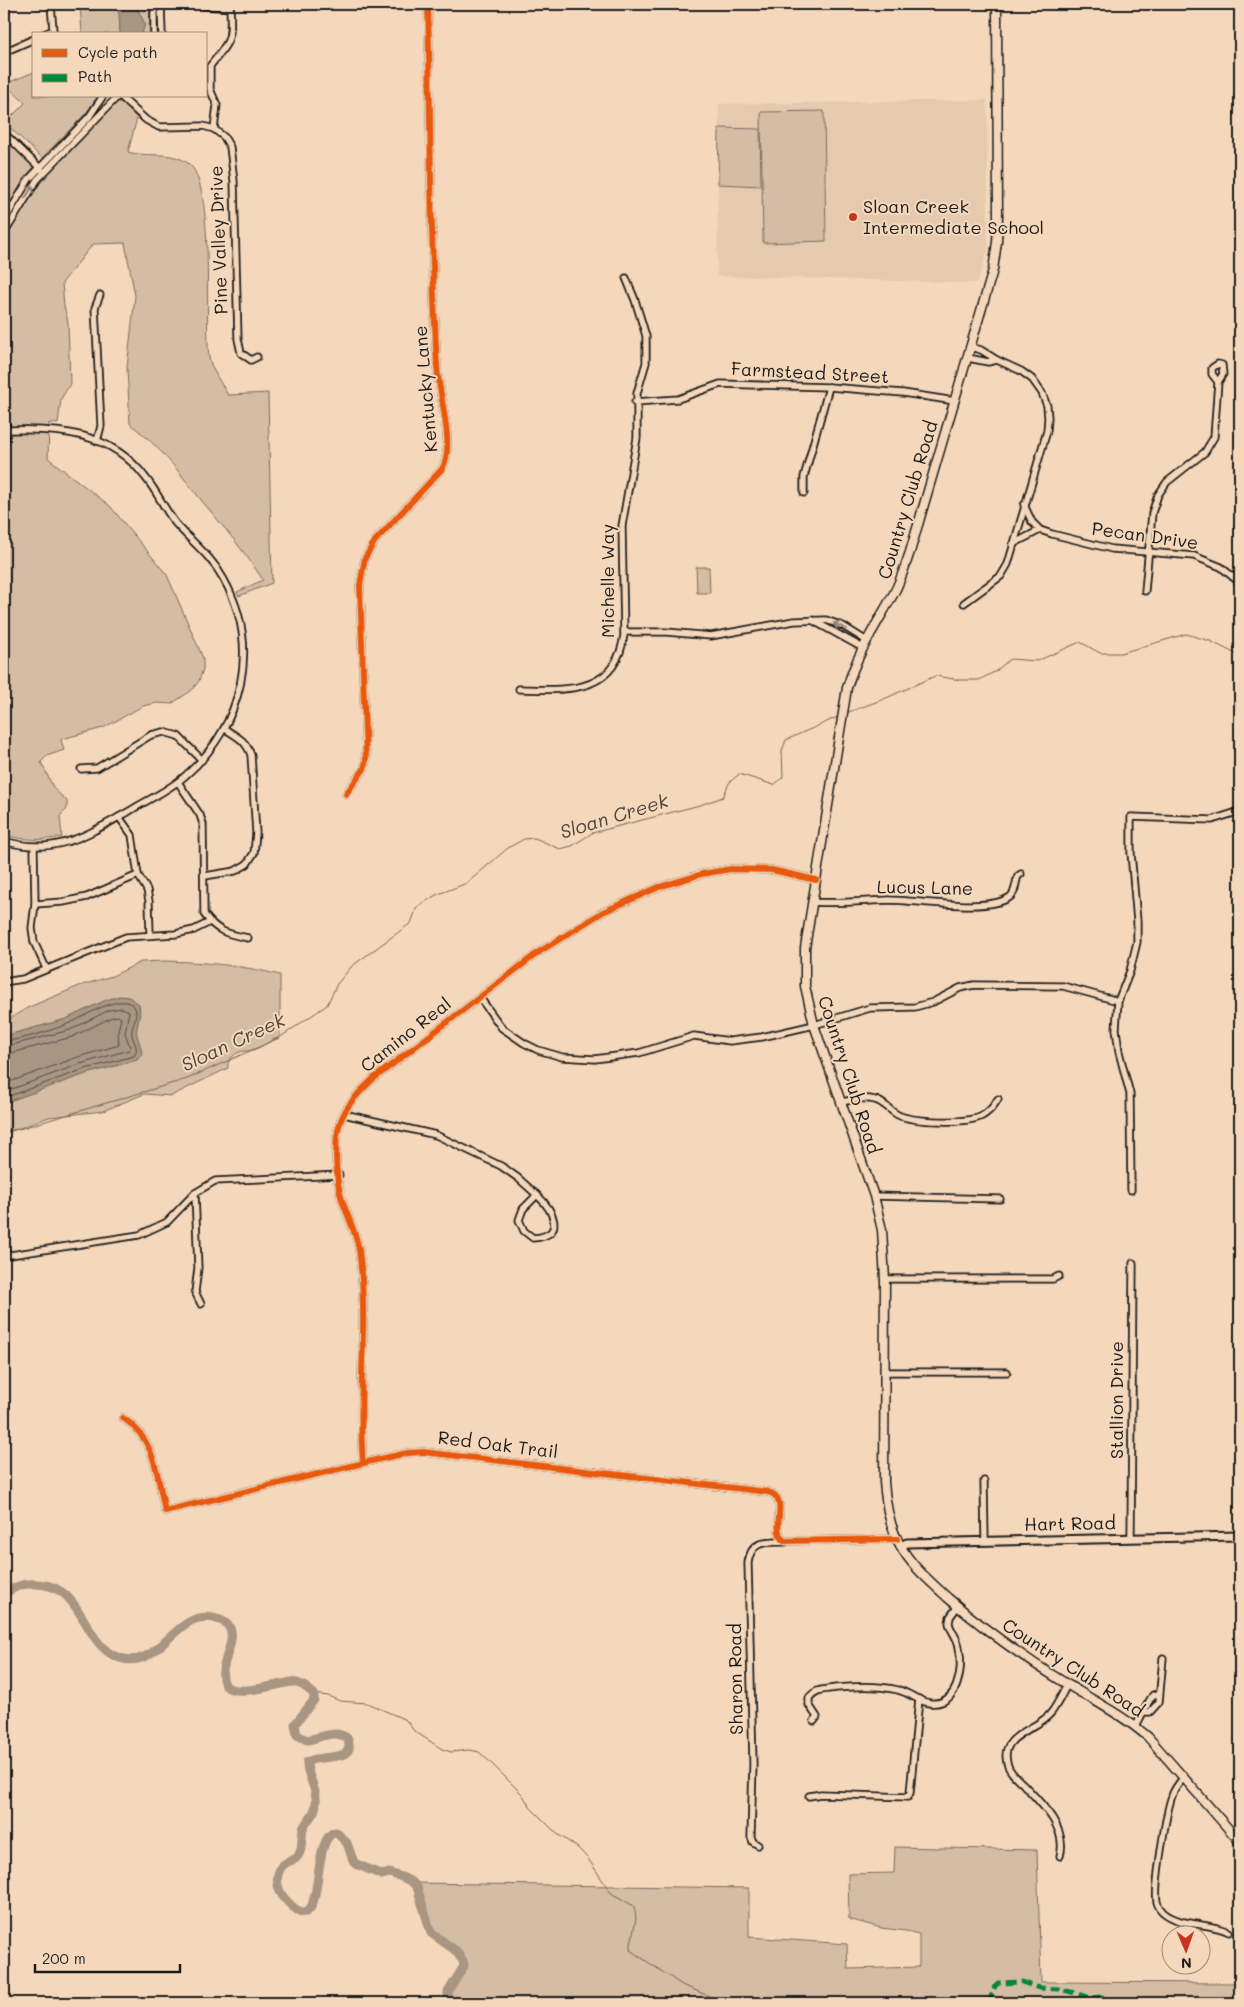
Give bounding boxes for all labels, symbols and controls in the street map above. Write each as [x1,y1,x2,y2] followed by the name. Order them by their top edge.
[32,32,208,98] legend
[78,42,157,62] text: Cycle path
[78,66,112,86] text: Path
[203,165,233,315] street label: Pine Valley Drive
[25,186,35,200] one-way arrow
[863,194,1044,239] place label: Sloan Creek Intermediate School
[847,211,859,223] marker: Sloan Creek Intermediate School
[408,325,442,453] street label: Kentucky Lane
[730,356,890,388] street label: Farmstead Street
[871,417,943,582] street label: Country Club Road
[1090,516,1200,554] street label: Pecan Drive
[595,524,619,638] street label: Michelle Way
[833,620,848,630] one-way arrow
[557,787,672,844] water label: Sloan Creek
[877,874,973,900] street label: Lucus Lane
[355,991,456,1077] street label: Camino Real
[813,993,887,1157] street label: Country Club Road
[177,1006,290,1077] water label: Sloan Creek
[1104,1341,1128,1459] street label: Stallion Drive
[437,1425,560,1463] street label: Red Oak Trail
[1024,1510,1116,1536] street label: Hart Road
[998,1612,1149,1722] street label: Country Club Road
[722,1623,748,1735] street label: Sharon Road
[1162,1924,1212,1974] north arrow
[35,1942,180,1974] scale bar
[42,1948,86,1968] text: 200 m
[1181,1954,1192,1973] text: N

